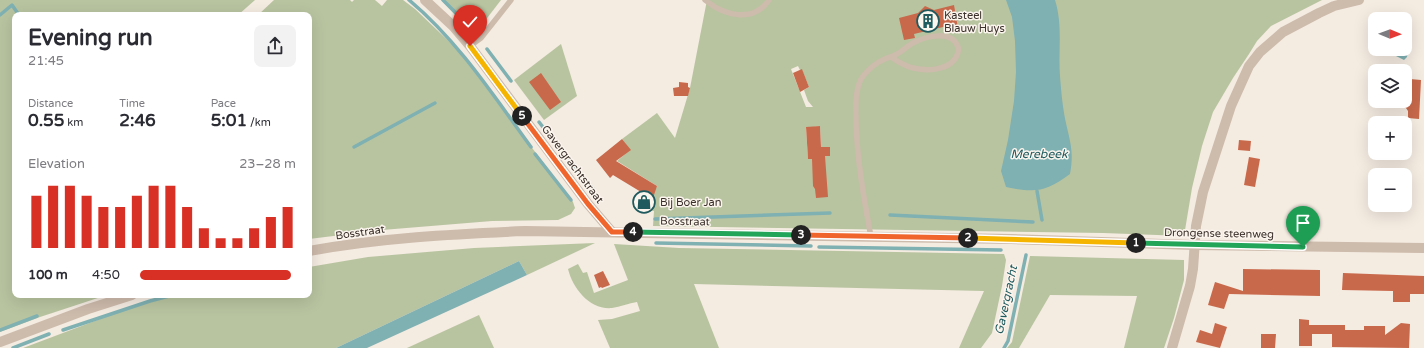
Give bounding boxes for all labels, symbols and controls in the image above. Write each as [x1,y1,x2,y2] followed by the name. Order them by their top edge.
[453,5,487,46] pin
[915,8,941,34] building icon: Kasteel Blauw Huys
[944,9,1005,35] place label: Kasteel Blauw Huys
[459,11,481,33] icon: check
[1368,12,1412,56] north arrow
[1368,12,1412,212] map controls
[28,25,153,51] text: Evening run
[254,25,296,67] button: share
[28,53,64,69] text: 21:45
[1368,64,1412,108] button: layers
[28,97,73,110] text: Distance
[119,97,145,110] text: Time
[211,97,236,110] text: Pace
[512,106,532,126] pin: 5
[519,109,525,122] text: 5
[28,110,64,131] text: 0.55
[119,110,156,131] text: 2:46
[211,110,247,131] text: 5:01
[64,116,83,129] text: km
[247,116,271,129] text: /km
[1368,116,1412,160] button: +
[539,123,606,206] street label: Gavergrachtstraat
[1010,147,1069,161] water label: Merebeek
[28,156,85,172] text: Elevation
[239,156,296,172] text: 23–28 m
[1368,168,1412,212] button: −
[631,189,657,215] shop icon: Bij Boer Jan
[660,196,722,209] place label: Bij Boer Jan
[1286,206,1320,247] pin
[1292,212,1314,234] icon: arrive
[660,215,710,228] street label: Bosstraat
[623,222,643,242] pin: 4
[335,223,386,242] street label: Bosstraat
[630,225,636,238] text: 4
[791,225,811,245] pin: 3
[1164,226,1274,241] street label: Drongense steenweg
[798,228,804,241] text: 3
[958,228,978,248] pin: 2
[965,231,971,244] text: 2
[1126,233,1146,253] pin: 1
[1133,236,1139,249] text: 1
[992,263,1020,336] water label: Gavergracht
[28,267,68,283] text: 100 m
[92,267,120,283] text: 4:50

